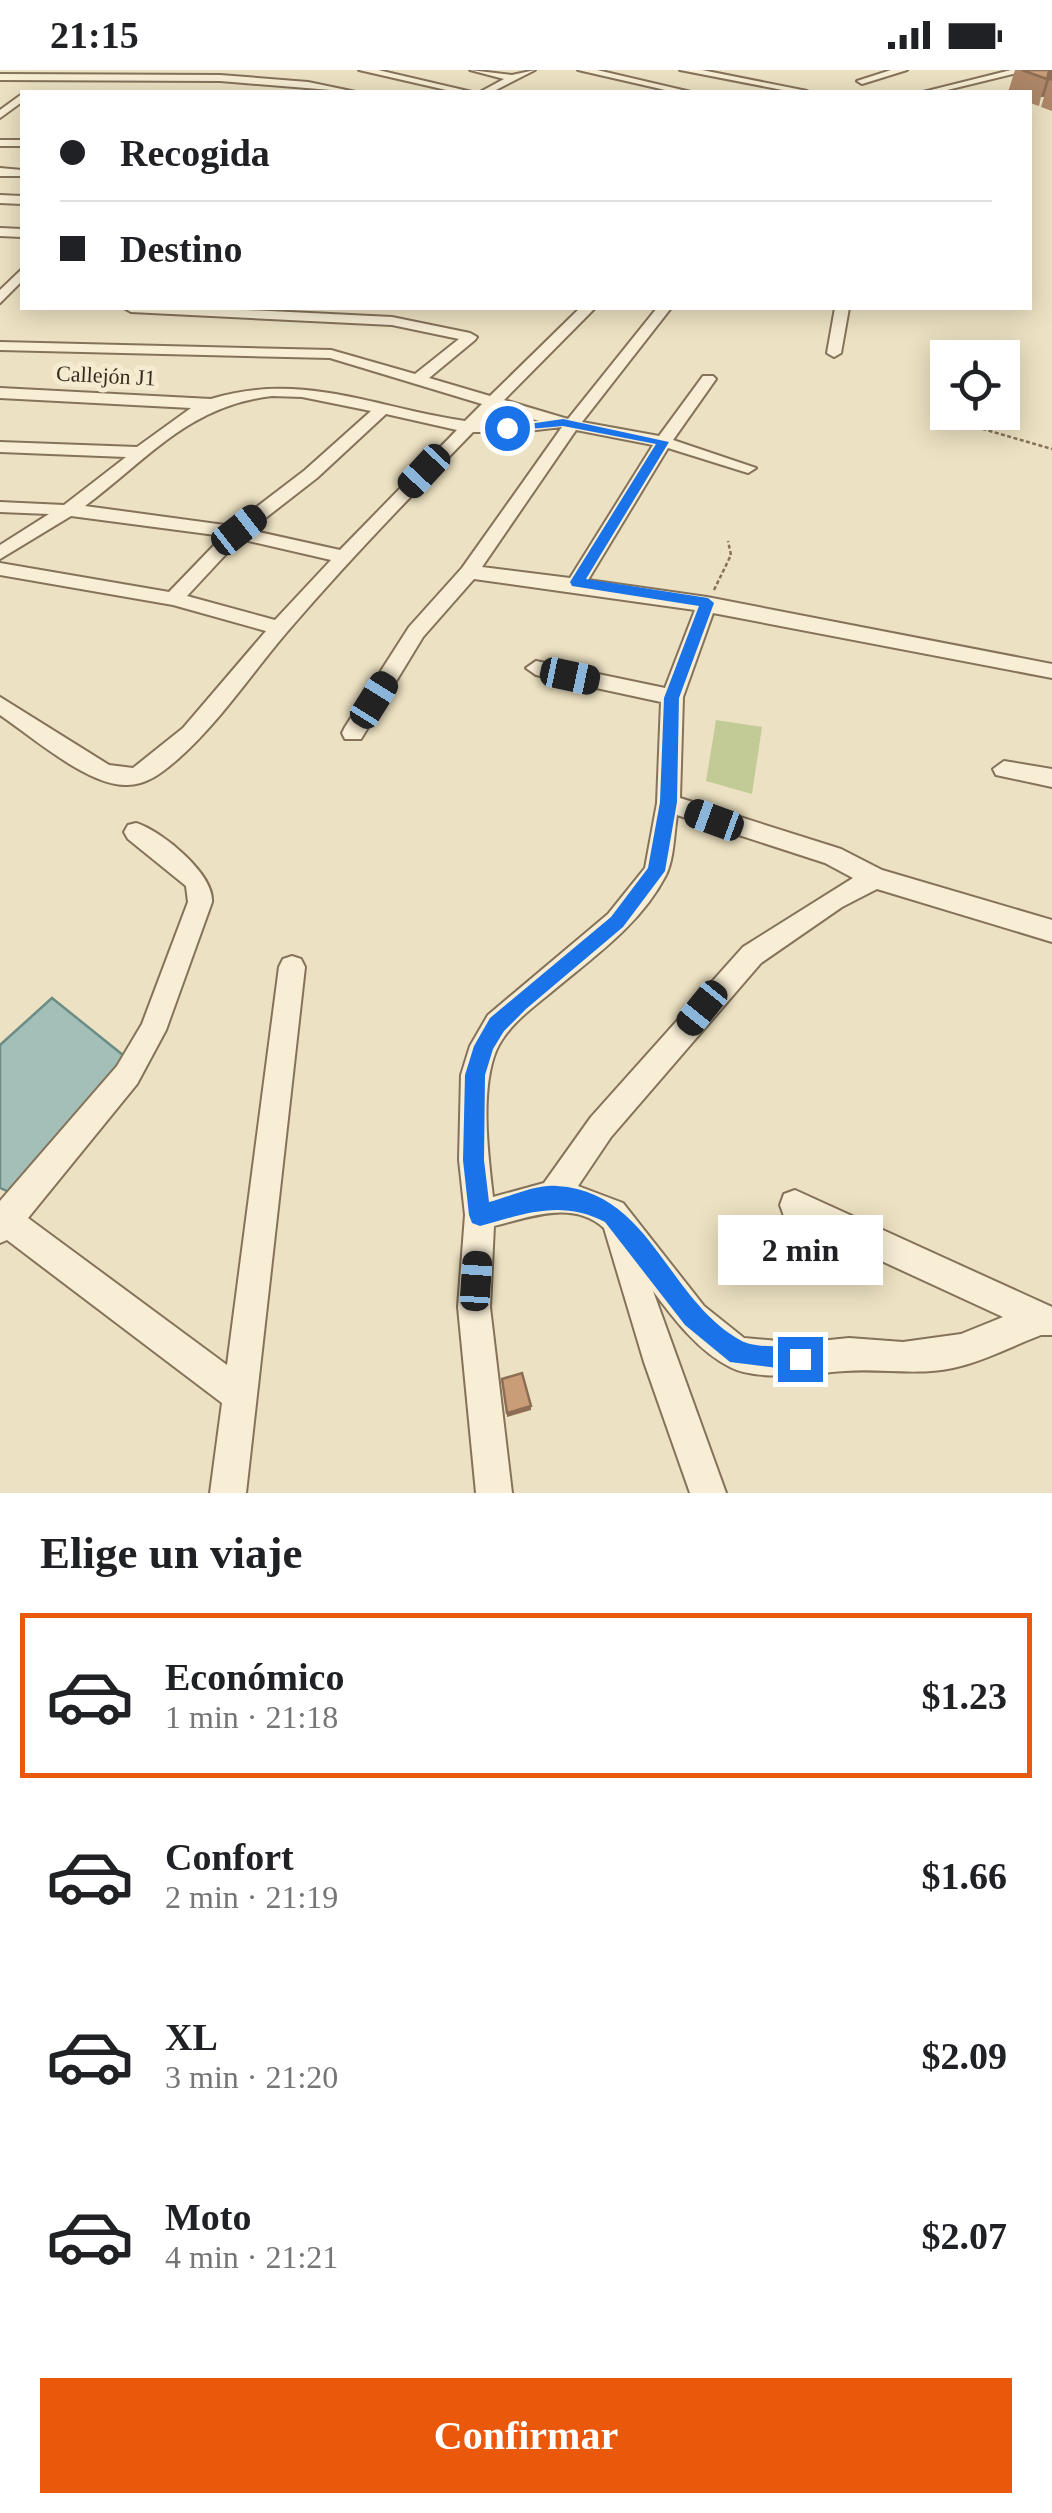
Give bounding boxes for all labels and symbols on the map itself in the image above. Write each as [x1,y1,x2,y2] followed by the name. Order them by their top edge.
[56,360,156,391] street label: Callejón J1
[485,406,530,451] route start
[393,439,455,503] car
[206,500,272,560] car
[538,655,602,697] car
[345,667,403,733] car
[681,796,747,844] car
[671,975,733,1041] car
[718,1214,882,1284] callout: 2 min
[459,1250,493,1312] car
[778,1337,823,1382] route end

